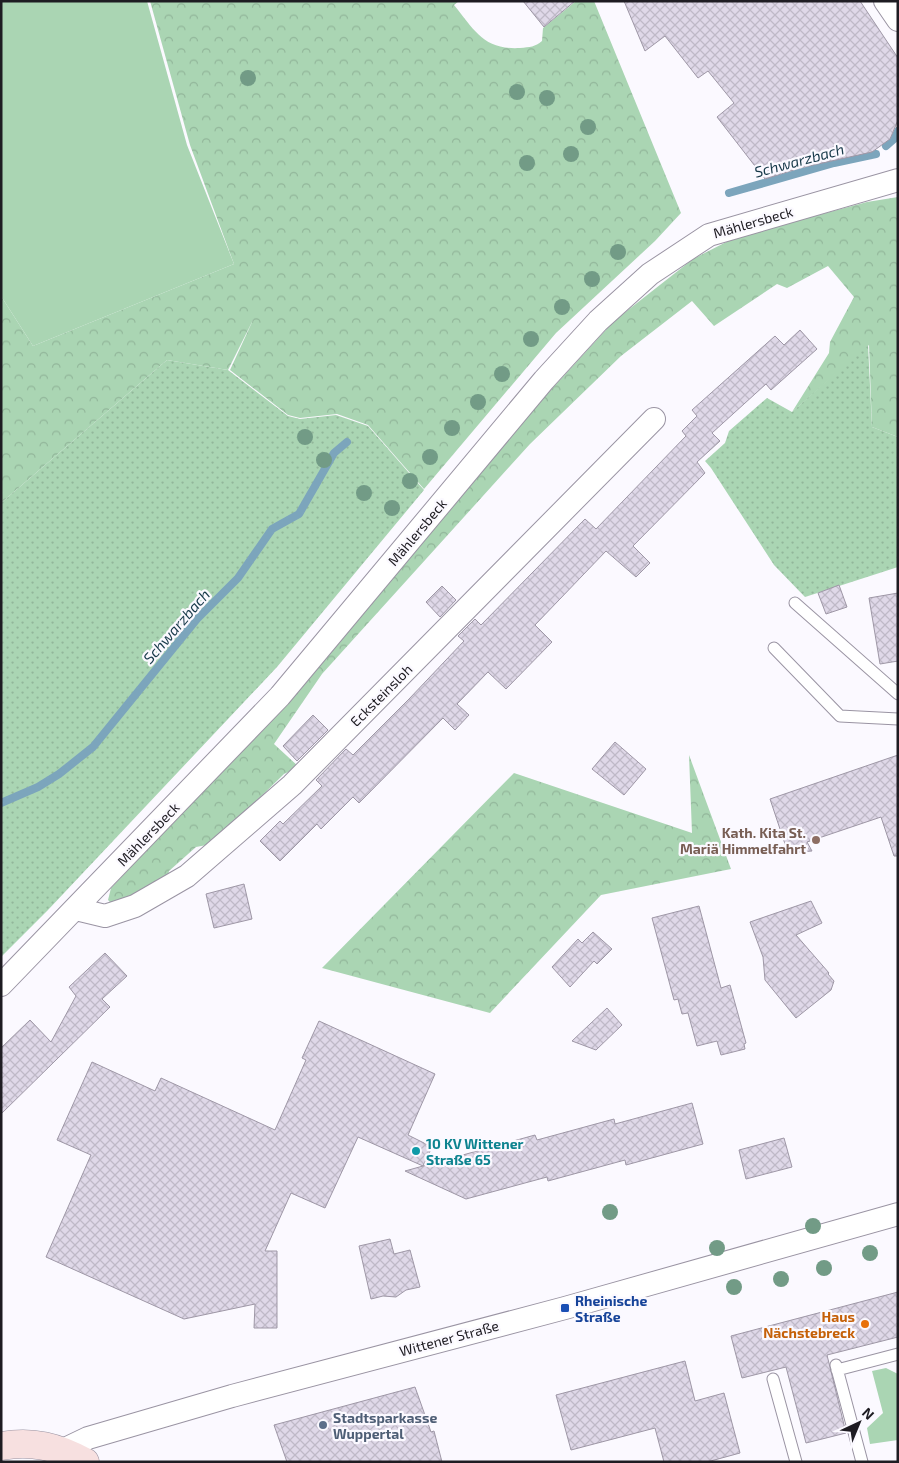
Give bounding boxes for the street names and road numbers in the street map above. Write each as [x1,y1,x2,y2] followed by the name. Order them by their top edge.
[711,203,795,241] street label: Mählersbeck
[384,495,450,569] street label: Mählersbeck
[346,660,416,730] street label: Ecksteinsloh
[113,799,183,869] street label: Mählersbeck
[397,1317,501,1359] street label: Wittener Straße

